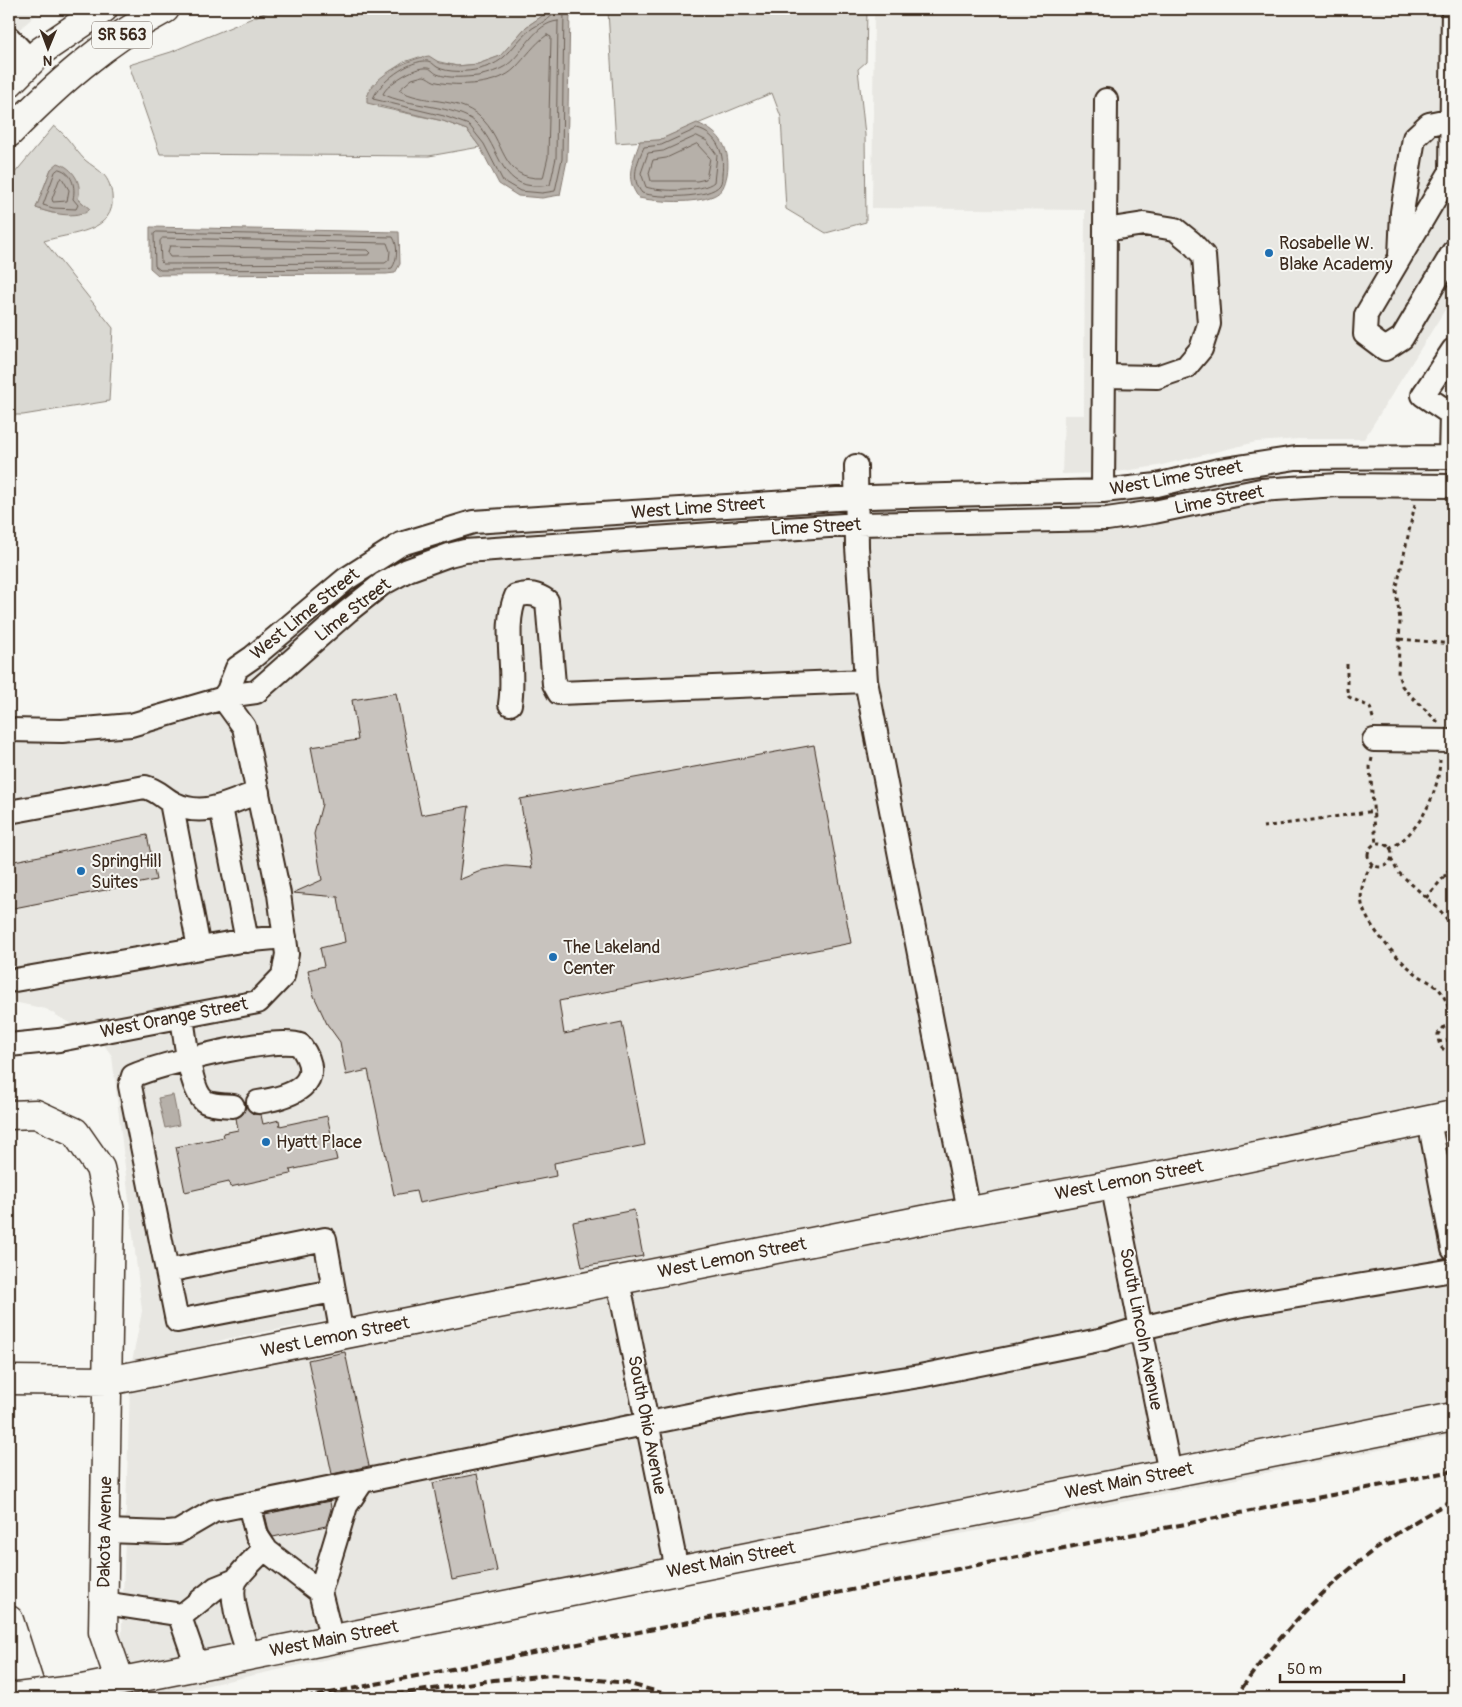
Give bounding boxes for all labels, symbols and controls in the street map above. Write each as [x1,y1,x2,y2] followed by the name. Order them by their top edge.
[22,22,72,72] north arrow
[92,22,152,48] road number: SR 563
[43,52,53,69] text: N
[1279,232,1393,276] place label: Rosabelle W. Blake Academy
[1263,247,1275,259] marker: Rosabelle W. Blake Academy
[1108,456,1244,500] street label: West Lime Street
[1173,481,1265,519] street label: Lime Street
[630,492,766,524] street label: West Lime Street
[770,513,863,541] street label: Lime Street
[246,562,365,665] street label: West Lime Street
[310,573,396,647] street label: Lime Street
[91,850,162,894] place label: SpringHill Suites
[75,865,87,877] marker: SpringHill Suites
[563,936,660,980] place label: The Lakeland Center
[547,951,559,963] marker: The Lakeland Center
[98,992,251,1044] street label: West Orange Street
[276,1131,362,1154] place label: Hyatt Place
[260,1136,272,1148] marker: Hyatt Place
[1053,1154,1206,1206] street label: West Lemon Street
[656,1232,809,1284] street label: West Lemon Street
[1114,1246,1168,1412] street label: South Lincoln Avenue
[259,1311,412,1363] street label: West Lemon Street
[622,1354,672,1497] street label: South Ohio Avenue
[1063,1457,1196,1505] street label: West Main Street
[93,1476,117,1588] street label: Dakota Avenue
[665,1536,798,1584] street label: West Main Street
[268,1615,401,1663] street label: West Main Street
[1280,1652,1403,1684] scale bar
[1287,1660,1322,1679] text: 50 m

